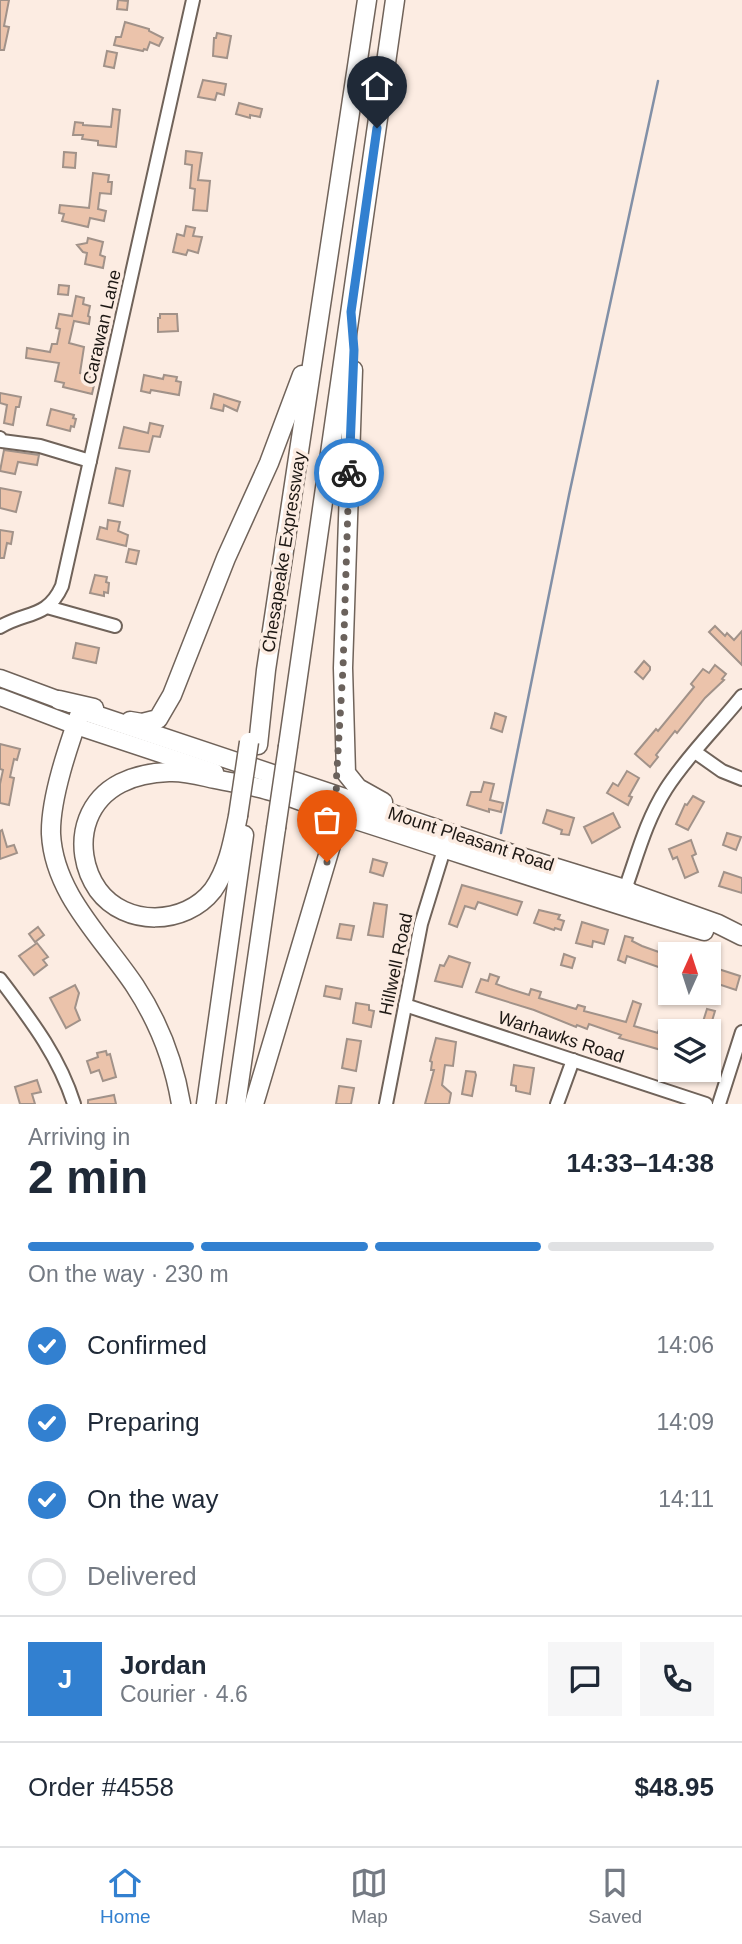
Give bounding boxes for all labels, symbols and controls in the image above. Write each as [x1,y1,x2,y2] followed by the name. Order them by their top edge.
[347,56,407,128] pin
[358,67,396,105] icon: home
[79,268,125,386] street label: Carawan Lane
[314,438,384,508] courier
[258,450,310,654] street label: Chesapeake Expressway
[330,454,368,492] icon: bike
[297,790,357,862] pin
[308,801,346,839] icon: bag
[386,803,556,875] street label: Mount Pleasant Road
[375,911,417,1017] street label: Hillwell Road
[658,942,721,1004] north arrow
[658,942,721,1082] map controls
[495,1007,627,1067] street label: Warhawks Road
[658,1019,721,1082] button: layers
[28,1124,130,1150] text: Arriving in
[567,1148,714,1178] text: 14:33–14:38
[28,1151,148,1203] text: 2 min
[28,1261,229,1287] text: On the way · 230 m
[28,1327,66,1365] icon: check
[87,1330,207,1360] text: Confirmed
[656,1332,714,1358] text: 14:06
[28,1404,66,1442] icon: check
[87,1407,200,1437] text: Preparing
[656,1409,714,1435] text: 14:09
[28,1481,66,1519] icon: check
[87,1484,219,1514] text: On the way
[658,1486,714,1512] text: 14:11
[87,1561,197,1591] text: Delivered
[548,1642,622,1716] button: chat
[640,1642,714,1716] button: phone
[120,1650,207,1680] text: Jordan
[58,1664,72,1694] text: J
[120,1681,248,1707] text: Courier · 4.6
[28,1772,174,1802] text: Order #4558
[634,1772,714,1802] text: $48.95
[100,1864,151,1928] tab: Home
[350,1864,388,1928] tab: Map
[588,1864,642,1928] tab: Saved

